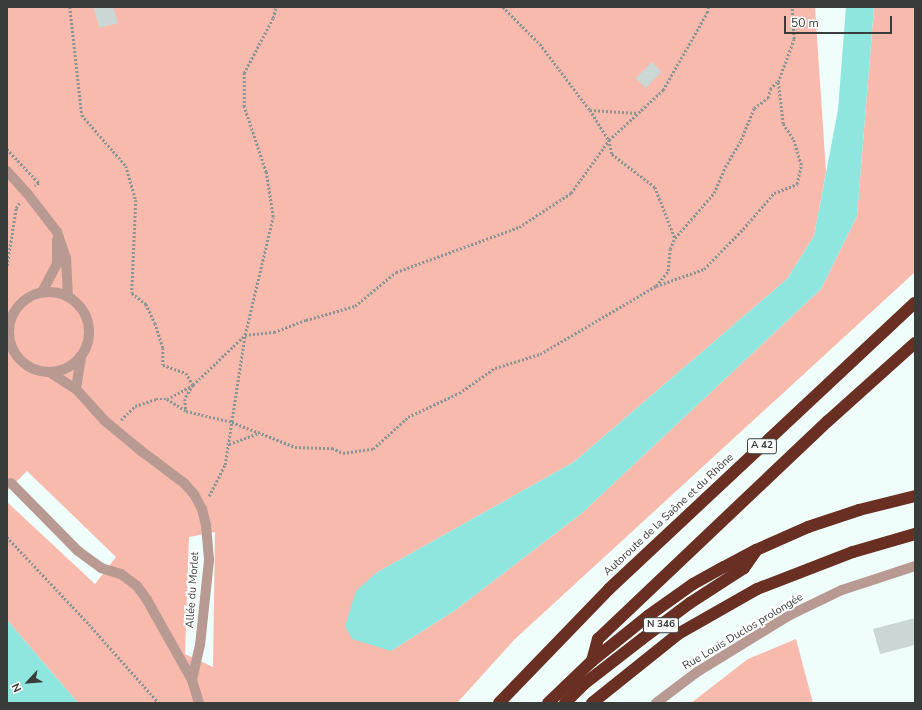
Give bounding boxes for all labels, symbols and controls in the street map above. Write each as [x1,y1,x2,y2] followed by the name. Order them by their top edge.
[786,8,894,34] scale bar
[791,15,819,31] text: 50 m
[746,438,778,454] road number: A 42
[601,451,737,579] street label: Autoroute de la Saône et du Rhône
[184,551,202,629] street label: Allée du Morlet
[680,591,806,673] street label: Rue Louis Duclos prolongée
[642,617,680,633] road number: N 346
[8,662,48,702] north arrow
[8,680,25,694] text: N

